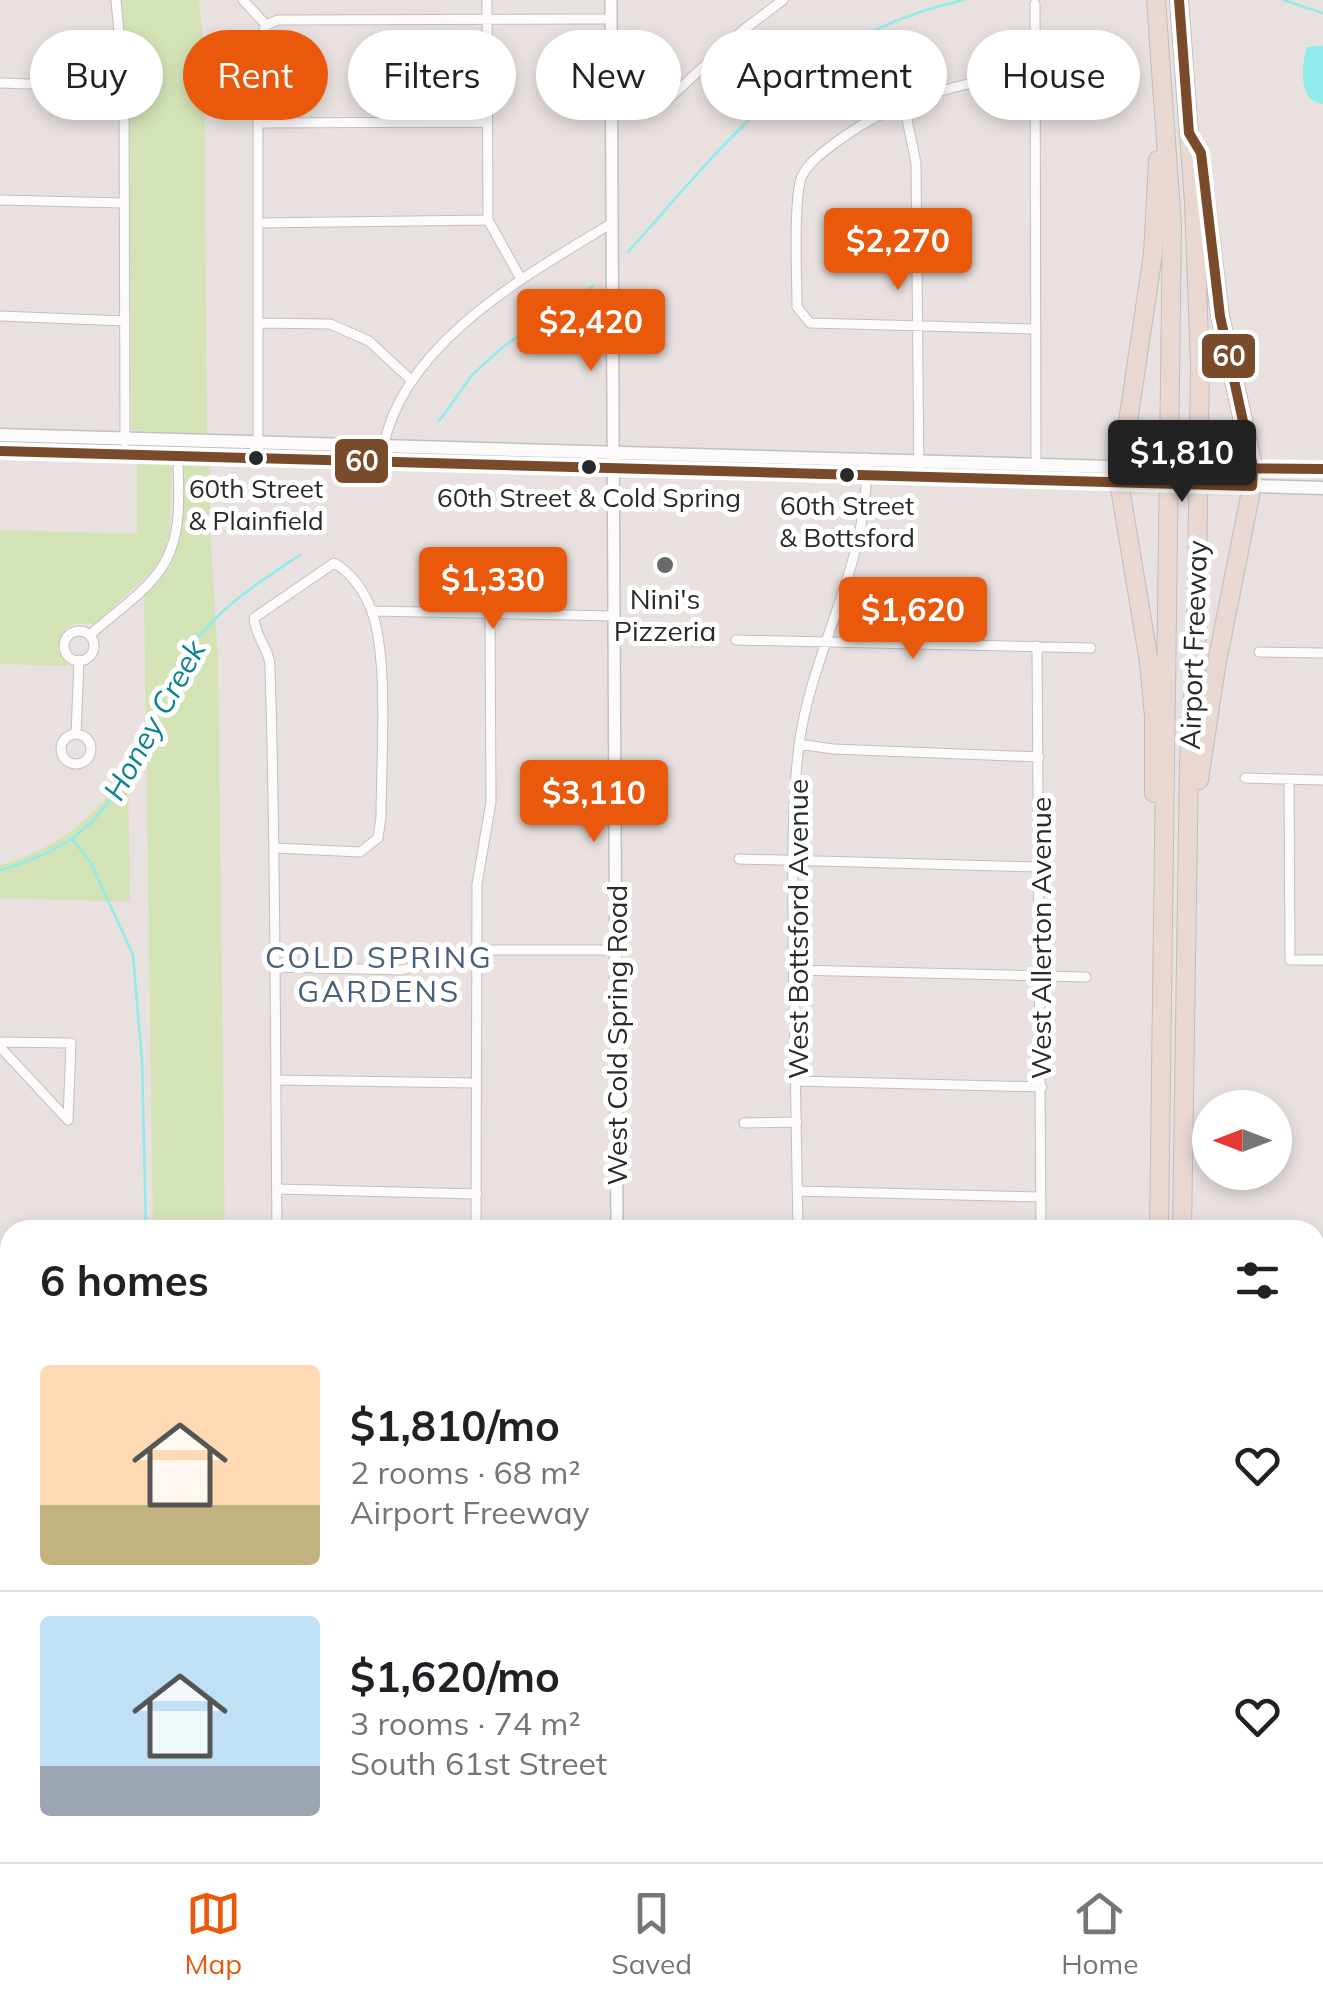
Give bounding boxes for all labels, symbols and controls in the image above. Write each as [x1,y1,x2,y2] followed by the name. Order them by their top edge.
[30,30,163,120] chip: Buy
[183,30,328,120] chip: Rent
[348,30,516,120] chip: Filters
[536,30,681,120] chip: New
[701,30,947,120] chip: Apartment
[967,30,1140,120] chip: House
[817,208,979,293] pin: $2,270
[846,220,950,260] text: $2,270
[510,289,672,374] pin: $2,420
[539,301,643,341] text: $2,420
[1200,332,1257,380] line badge: 60
[1212,338,1246,373] text: 60
[1101,420,1263,505] pin: $1,810
[1130,432,1234,472] text: $1,810
[333,437,390,485] line badge: 60
[345,443,379,478] text: 60
[246,448,266,468] marker: 60th Street & Plainfield
[579,457,599,477] marker: 60th Street & Cold Spring
[837,465,857,485] marker: 60th Street & Bottsford
[188,472,324,537] place label: 60th Street & Plainfield
[437,481,741,514] place label: 60th Street & Cold Spring
[779,489,915,554] place label: 60th Street & Bottsford
[1172,540,1214,750] street label: Airport Freeway
[412,547,574,632] pin: $1,330
[654,554,676,576] marker: Nini's Pizzeria
[441,559,545,599] text: $1,330
[832,577,994,662] pin: $1,620
[614,581,716,648] place label: Nini's Pizzeria
[861,589,965,629] text: $1,620
[95,632,214,807] water label: Honey Creek
[513,760,675,845] pin: $3,110
[542,772,646,812] text: $3,110
[780,779,815,1079] street label: West Bottsford Avenue
[1023,797,1058,1079] street label: West Allerton Avenue
[599,885,634,1185] street label: West Cold Spring Road
[265,938,493,1010] district label: COLD SPRING GARDENS
[1192,1090,1292,1190] north arrow
[1192,1090,1292,1190] map controls
[1230,1253,1285,1308] icon: filters
[40,1254,209,1307] text: 6 homes
[350,1399,560,1452] text: $1,810/mo
[120,1405,240,1525] icon: home
[1230,1438,1285,1493] icon: heart
[350,1452,581,1492] text: 2 rooms · 68 m²
[350,1492,589,1532] text: Airport Freeway
[350,1650,560,1703] text: $1,620/mo
[120,1656,240,1776] icon: home
[1230,1689,1285,1744] icon: heart
[350,1703,581,1743] text: 3 rooms · 74 m²
[350,1743,607,1783] text: South 61st Street
[185,1886,242,1981] tab: Map
[611,1886,692,1981] tab: Saved
[1061,1886,1138,1981] tab: Home

